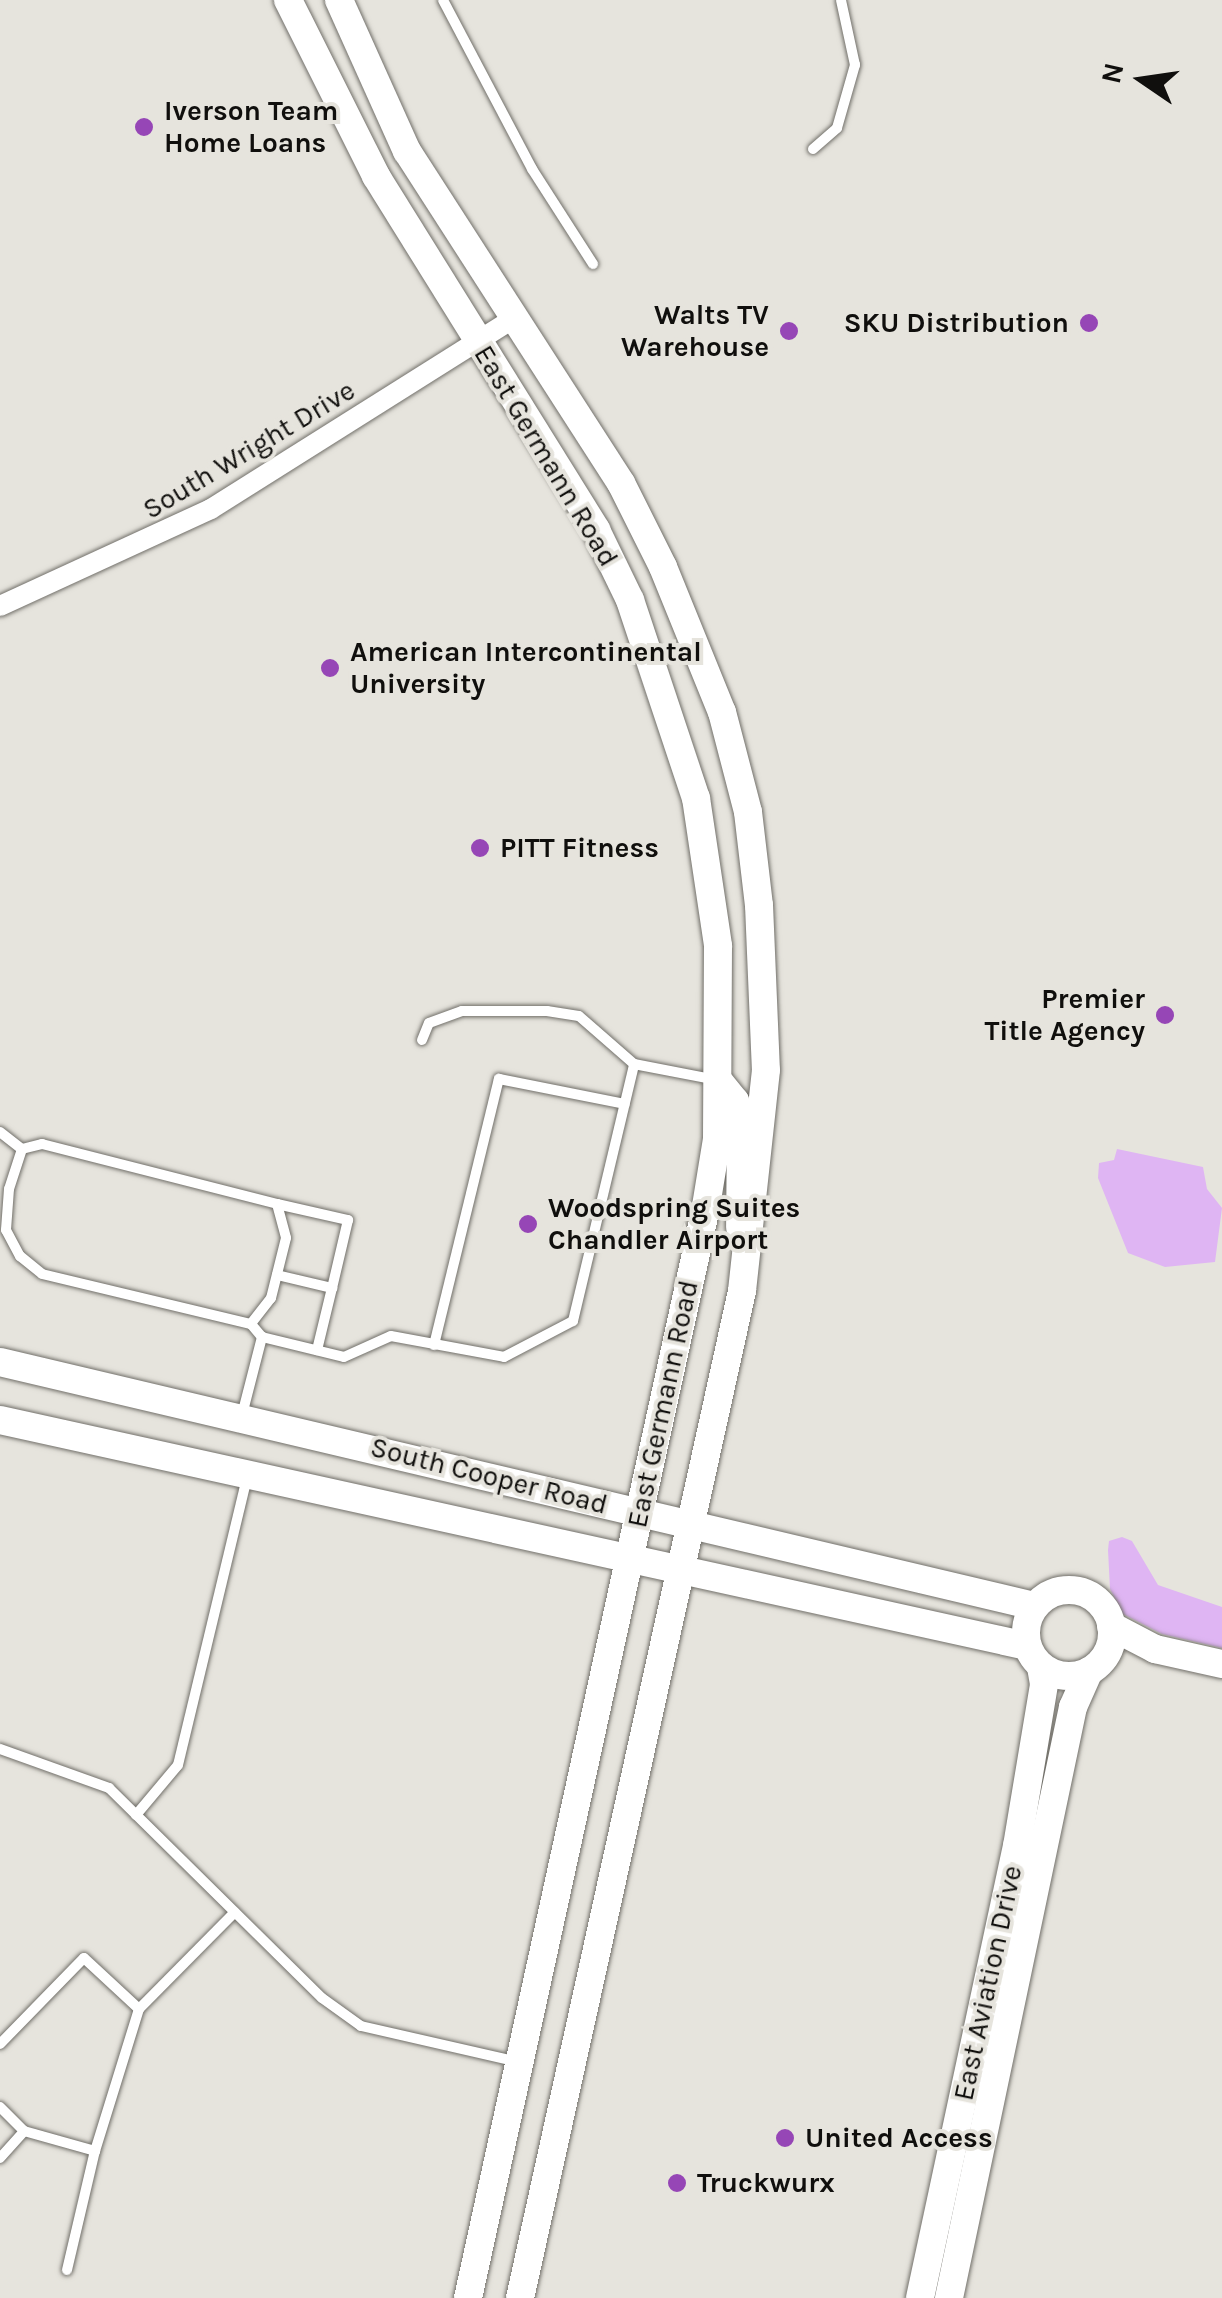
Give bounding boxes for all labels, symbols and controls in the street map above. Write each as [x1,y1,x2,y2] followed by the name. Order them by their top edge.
[1092,30,1192,130] north arrow
[1094,60,1131,87] text: N
[164,94,338,160] place label: Iverson Team Home Loans
[133,116,155,138] marker: Iverson Team Home Loans
[621,298,769,364] place label: Walts TV Warehouse
[844,306,1069,340] place label: SKU Distribution
[1078,312,1100,334] marker: SKU Distribution
[778,320,800,342] marker: Walts TV Warehouse
[467,339,625,573] street label: East Germann Road
[137,374,361,526] street label: South Wright Drive
[350,635,702,701] place label: American Intercontinental University
[319,657,341,679] marker: American Intercontinental University
[500,831,659,865] place label: PITT Fitness
[469,837,491,859] marker: PITT Fitness
[984,982,1145,1048] place label: Premier Title Agency
[1154,1004,1176,1026] marker: Premier Title Agency
[548,1191,800,1257] place label: Woodspring Suites Chandler Airport
[517,1213,539,1235] marker: Woodspring Suites Chandler Airport
[620,1277,706,1531] street label: East Germann Road
[367,1430,611,1522] street label: South Cooper Road
[947,1862,1029,2104] street label: East Aviation Drive
[805,2121,993,2155] place label: United Access
[774,2127,796,2149] marker: United Access
[697,2166,835,2200] place label: Truckwurx
[666,2172,688,2194] marker: Truckwurx

